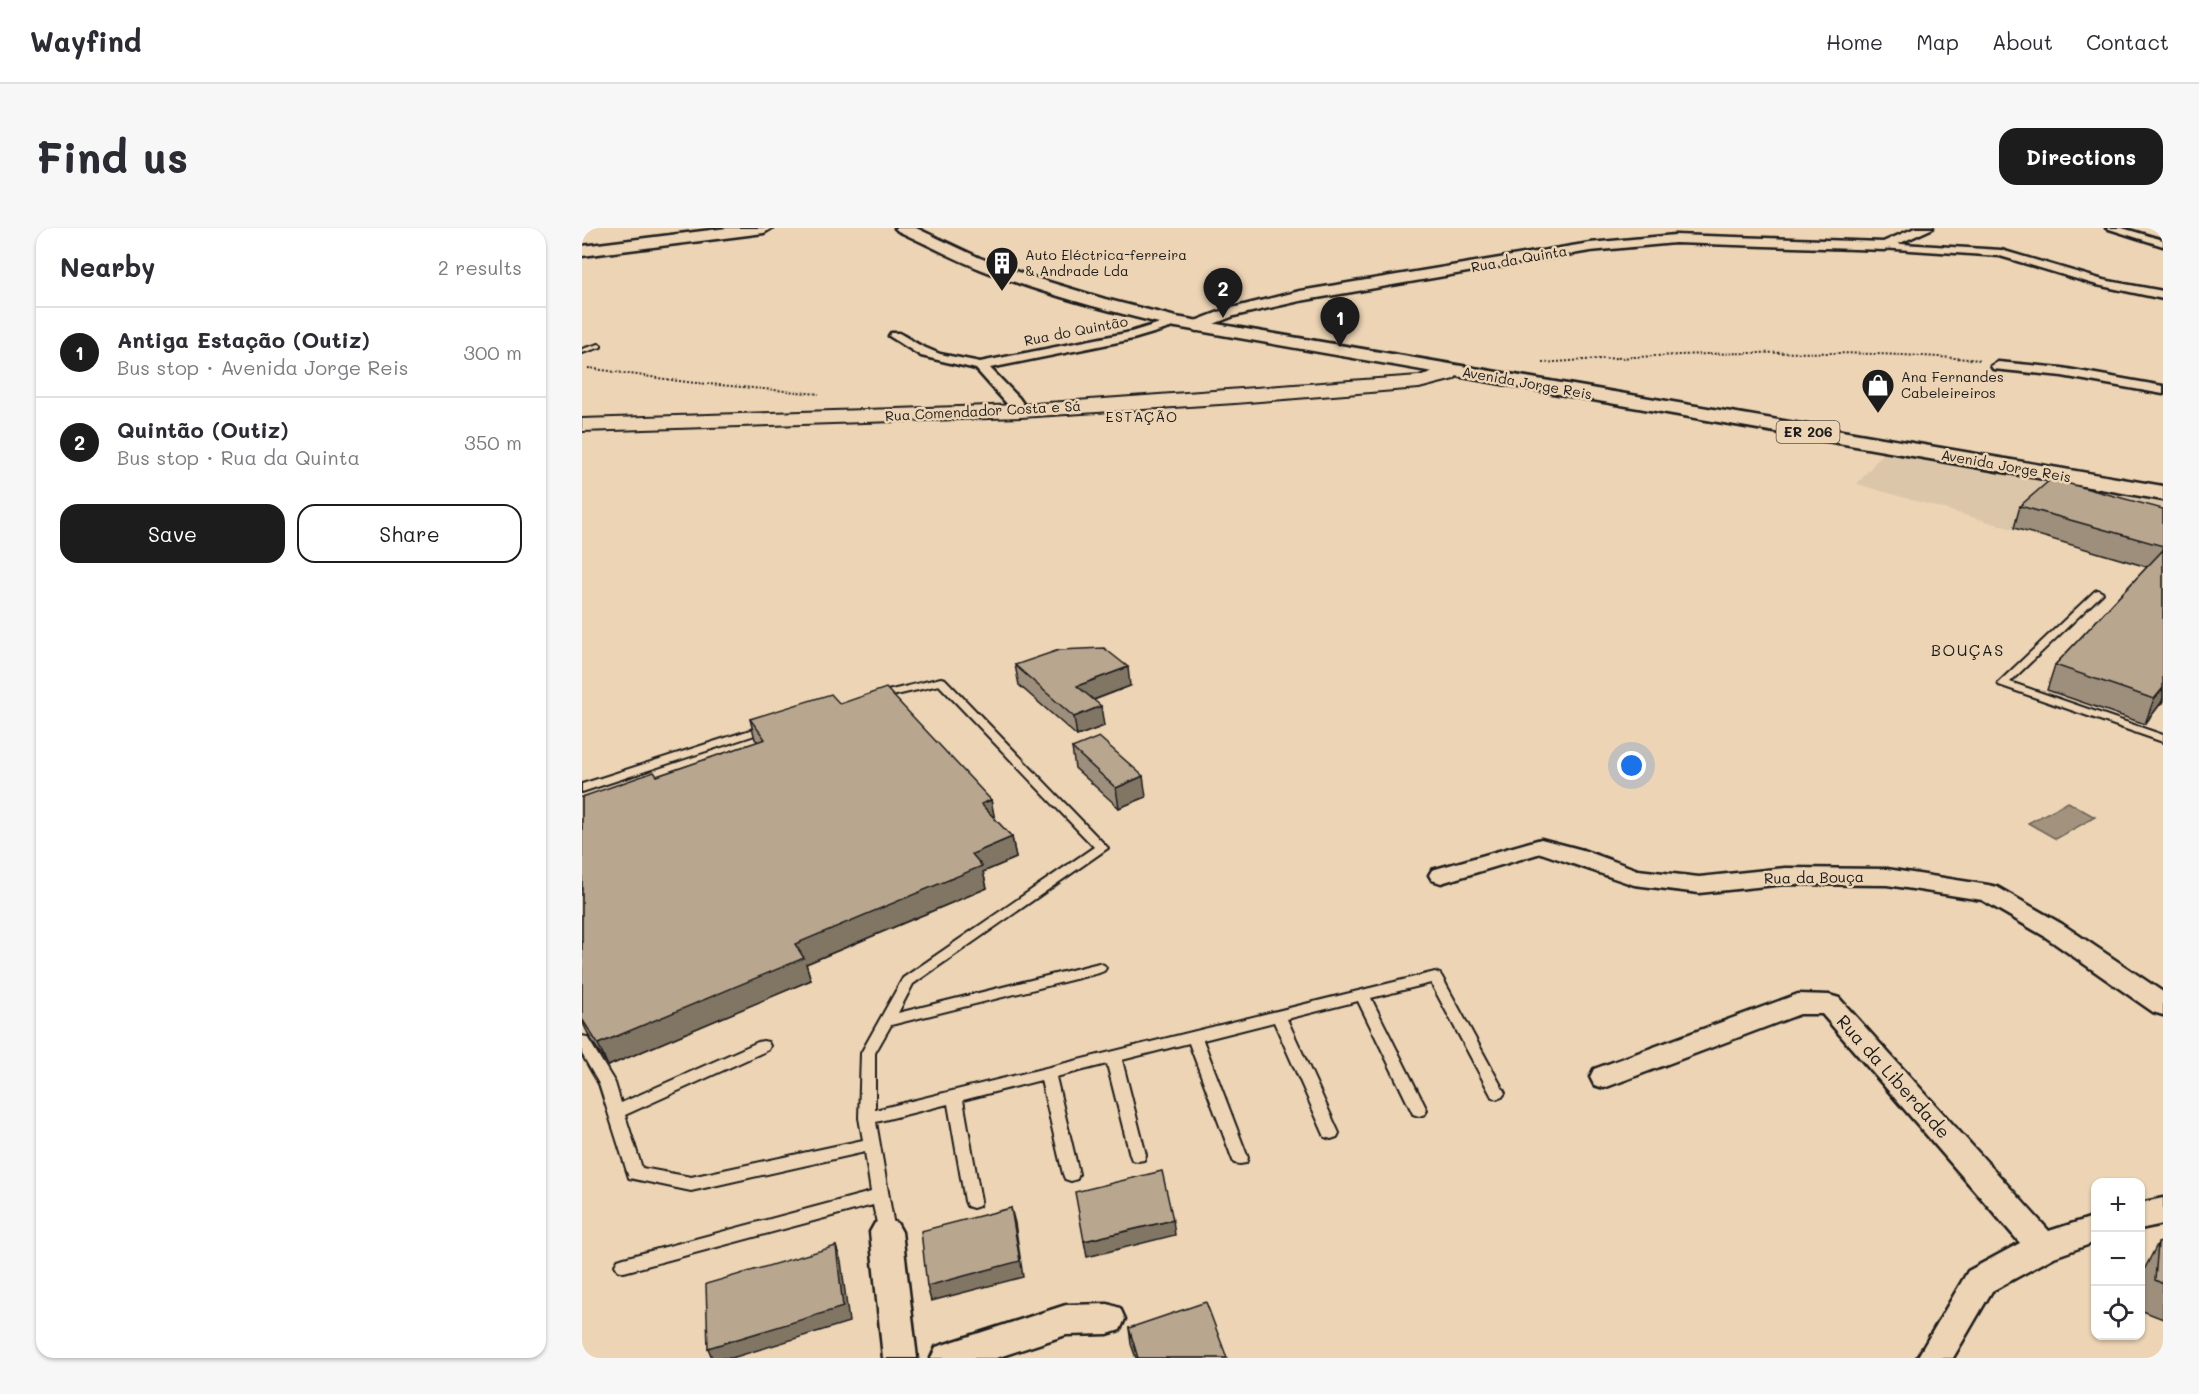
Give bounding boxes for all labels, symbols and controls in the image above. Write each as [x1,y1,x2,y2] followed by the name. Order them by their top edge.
[30,23,141,59] text: Wayfind
[1826,28,1883,55] text: Home
[1916,28,1959,55] text: Map
[1992,28,2053,55] text: About
[2086,28,2169,55] text: Contact
[1999,128,2163,185] button: Directions
[36,129,188,184] text: Find us
[1469,241,1569,276] street label: Rua da Quinta
[984,245,1020,292] building icon: Auto Eléctrica-ferreira & Andrade Lda
[1025,245,1187,280] place label: Auto Eléctrica-ferreira & Andrade Lda
[60,250,155,284] text: Nearby
[438,254,522,280] text: 2 results
[1204,268,1242,318] pin: 2
[1320,298,1359,347] pin: 1
[1022,311,1129,350] street label: Rua do Quintão
[117,325,370,354] text: Antiga Estação (Outiz)
[75,339,84,365] text: 1
[463,339,522,365] text: 300 m
[117,354,409,380] text: Bus stop · Avenida Jorge Reis
[1461,362,1593,403] street label: Avenida Jorge Reis
[1860,367,1896,414] shop icon: Ana Fernandes Cabeleireiros
[1901,367,2004,402] place label: Ana Fernandes Cabeleireiros
[885,396,1081,425] street label: Rua Comendador Costa e Sá
[1105,407,1179,426] district label: ESTAÇÃO
[117,415,289,444] text: Quintão (Outiz)
[1776,421,1840,443] road number: ER 206
[74,429,85,455] text: 2
[464,429,522,455] text: 350 m
[117,444,360,470] text: Bus stop · Rua da Quinta
[1940,445,2072,486] street label: Avenida Jorge Reis
[60,504,285,563] button: Save
[297,504,522,563] button: Share
[1931,639,2005,660] district label: BOUÇAS
[1617,751,1646,780] your location
[1764,866,1864,888] street label: Rua da Bouça
[1832,1009,1956,1143] street label: Rua da Liberdade
[2091,1178,2145,1340] map controls
[2091,1178,2145,1232] button: +
[2091,1232,2145,1286] button: −
[2091,1286,2145,1340] button: locate

